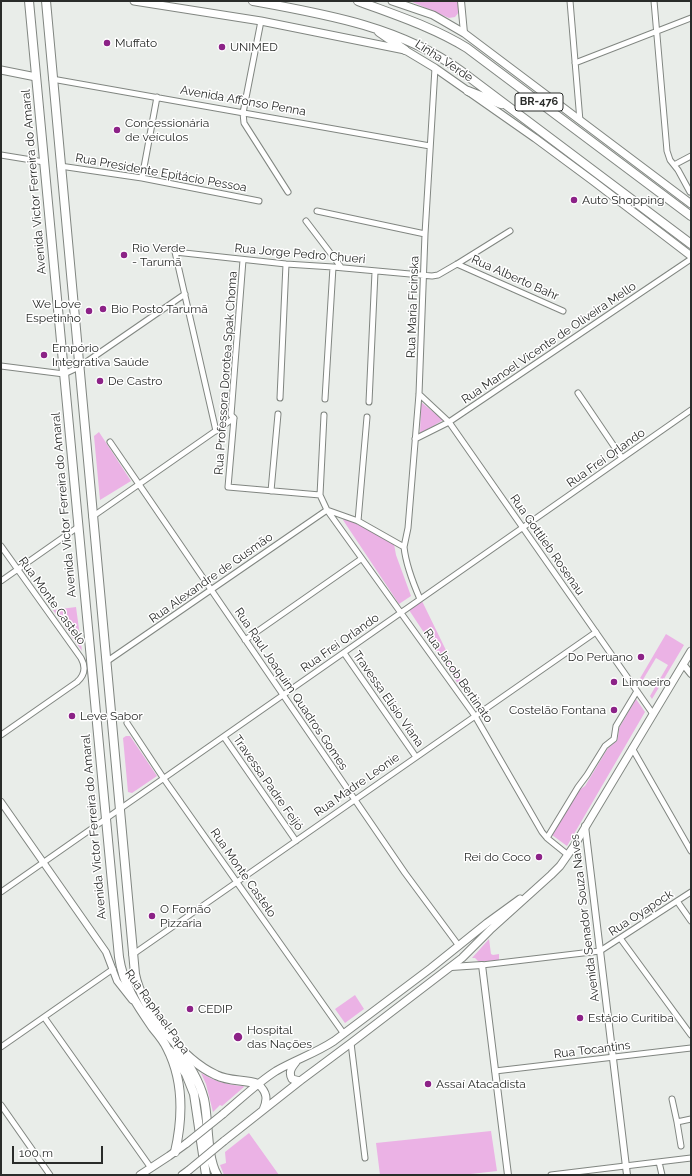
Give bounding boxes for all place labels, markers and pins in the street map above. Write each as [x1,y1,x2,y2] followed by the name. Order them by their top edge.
[115,36,157,50] place label: Muffato
[102,38,112,48] marker: Muffato
[230,40,278,54] place label: UNIMED
[217,42,227,52] marker: UNIMED
[125,116,209,144] place label: Concessionária de veículos
[112,125,122,135] marker: Concessionária de veículos
[582,193,664,207] place label: Auto Shopping
[569,195,579,205] marker: Auto Shopping
[132,241,186,269] place label: Rio Verde - Tarumã
[119,250,129,260] marker: Rio Verde - Tarumã
[26,297,81,325] place label: We Love Espetinho
[111,302,208,316] place label: Bio Posto Tarumã
[98,304,108,314] marker: Bio Posto Tarumã
[84,306,94,316] marker: We Love Espetinho
[52,341,149,369] place label: Empório Integrativa Saúde
[39,350,49,360] marker: Empório Integrativa Saúde
[108,374,162,388] place label: De Castro
[95,376,105,386] marker: De Castro
[568,650,633,664] place label: Do Peruano
[636,652,646,662] marker: Do Peruano
[622,675,671,689] place label: Limoeiro
[609,677,619,687] marker: Limoeiro
[509,703,606,717] place label: Costelão Fontana
[609,705,619,715] marker: Costelão Fontana
[80,709,143,723] place label: Leve Sabor
[67,711,77,721] marker: Leve Sabor
[464,850,531,864] place label: Rei do Coco
[534,852,544,862] marker: Rei do Coco
[160,902,211,930] place label: O Fornão Pizzaria
[147,911,157,921] marker: O Fornão Pizzaria
[198,1002,233,1016] place label: CEDIP
[185,1004,195,1014] marker: CEDIP
[588,1011,674,1025] place label: Estácio Curitiba
[575,1013,585,1023] marker: Estácio Curitiba
[247,1023,312,1051] place label: Hospital das Nações
[232,1031,244,1043] marker: Hospital das Nações
[436,1077,526,1091] place label: Assaí Atacadista
[423,1079,433,1089] marker: Assaí Atacadista

